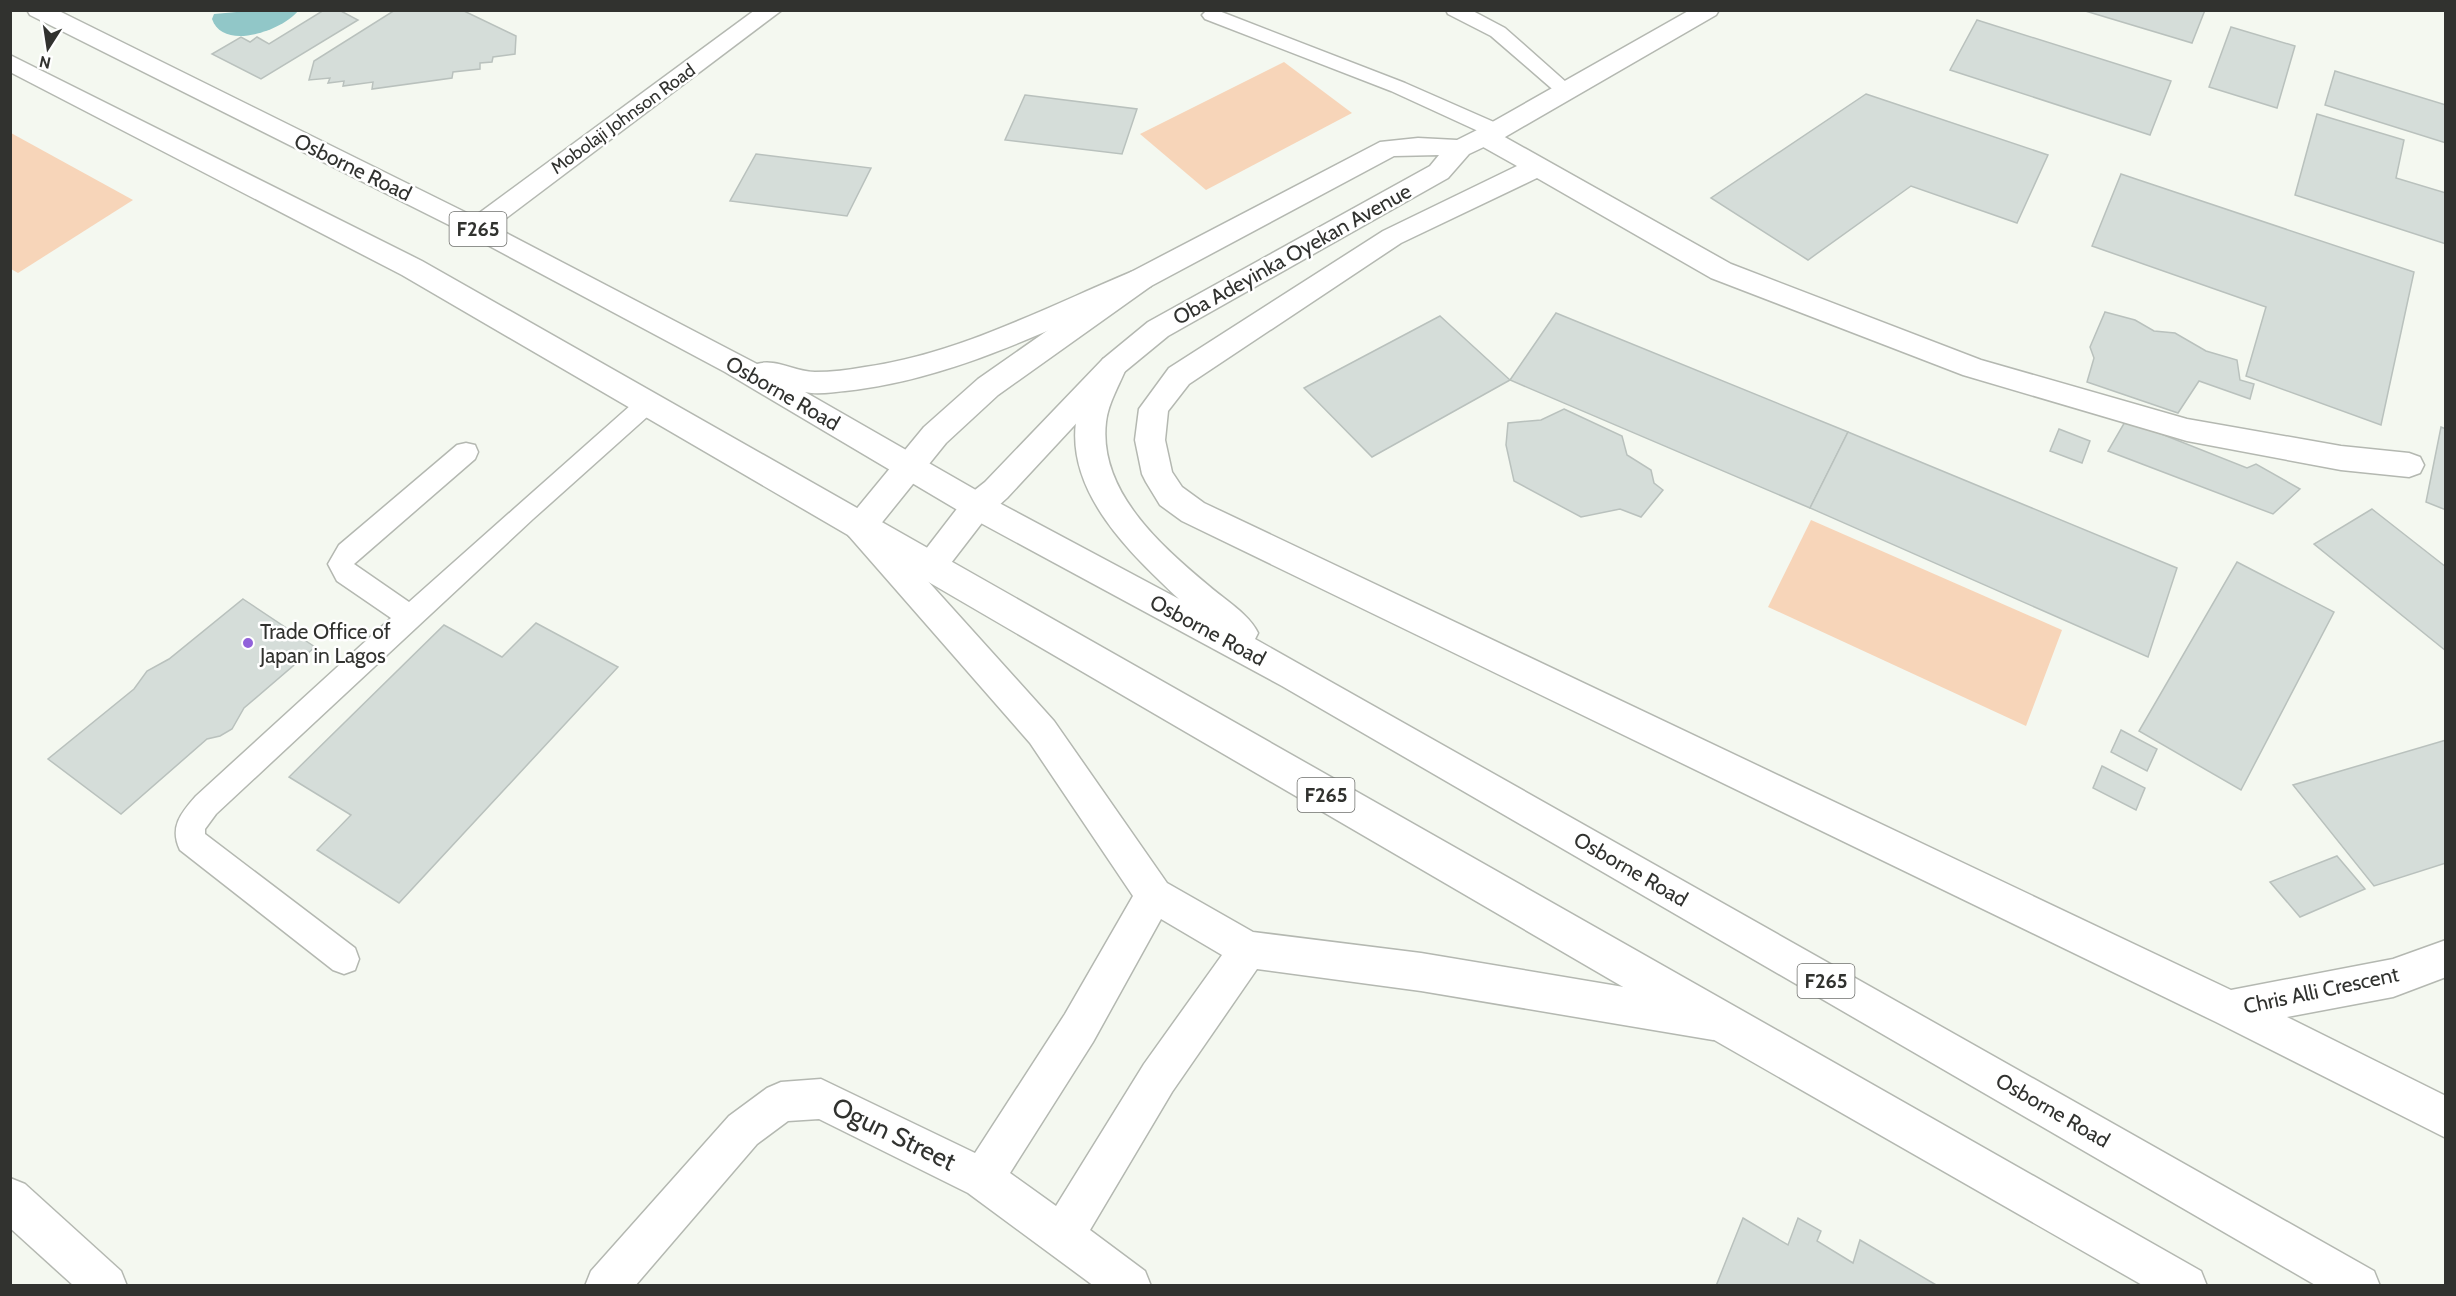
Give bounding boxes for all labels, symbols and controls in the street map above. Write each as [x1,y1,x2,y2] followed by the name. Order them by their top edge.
[18,18,78,78] north arrow
[37,52,52,73] text: N
[546,59,700,179] street label: Mobolaji Johnson Road
[290,128,416,206] street label: Osborne Road
[1169,178,1416,330] street label: Oba Adeyinka Oyekan Avenue
[450,212,506,246] road number: F265
[722,350,844,436] street label: Osborne Road
[1146,589,1270,671] street label: Osborne Road
[259,619,391,668] place label: Trade Office of Japan in Lagos
[241,636,255,650] marker: Trade Office of Japan in Lagos
[1298,778,1354,812] road number: F265
[1570,826,1692,912] street label: Osborne Road
[2241,961,2401,1019] street label: Chris Alli Crescent
[1798,964,1854,998] road number: F265
[1992,1067,2114,1153] street label: Osborne Road
[827,1090,961,1178] street label: Ogun Street

